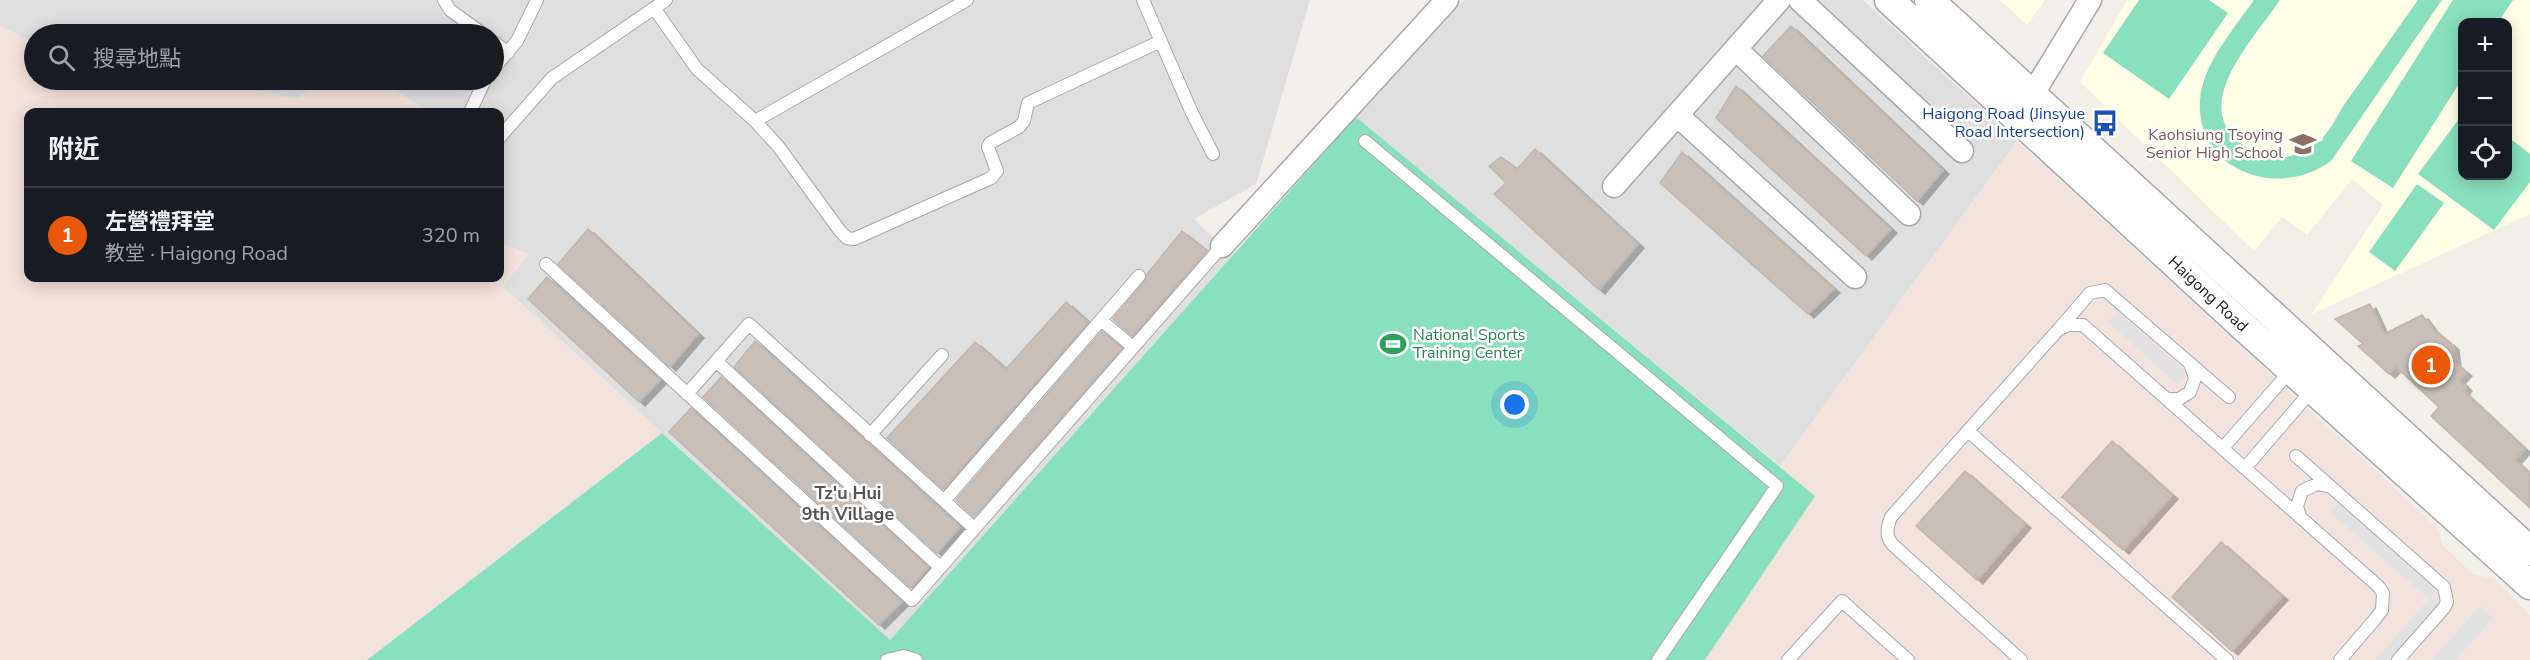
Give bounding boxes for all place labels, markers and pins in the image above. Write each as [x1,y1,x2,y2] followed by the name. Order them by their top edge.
[1922,103,2085,143] place label: Haigong Road (Jinsyue Road Intersection)
[2090,108,2120,138] bus stop icon: Haigong Road (Jinsyue Road Intersection)
[2146,124,2283,164] place label: Kaohsiung Tsoying Senior High School
[2288,129,2318,159] school or university icon: Kaohsiung Tsoying Senior High School
[1413,324,1525,364] place label: National Sports Training Center
[1378,329,1408,359] sports icon: National Sports Training Center
[2412,342,2450,388] pin: 1

